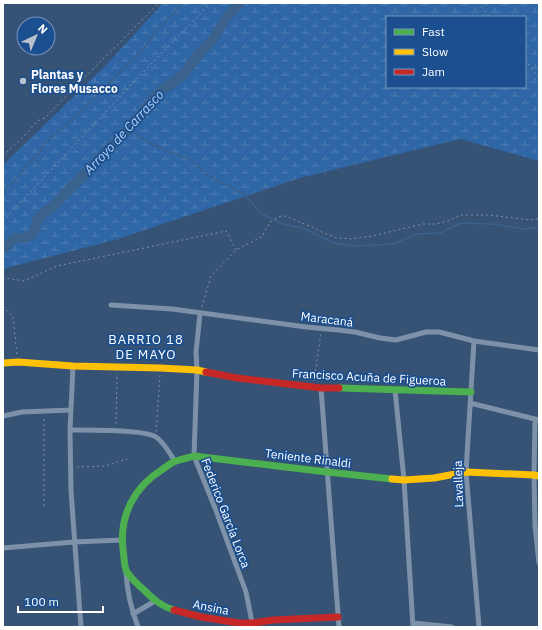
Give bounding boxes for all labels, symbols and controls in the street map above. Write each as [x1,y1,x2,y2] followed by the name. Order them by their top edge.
[16,16,56,56] north arrow
[386,16,526,88] legend
[35,21,51,37] text: N
[422,24,445,39] text: Fast
[422,44,448,59] text: Slow
[422,64,445,79] text: Jam
[31,67,118,96] place label: Plantas y Flores Musacco
[18,76,28,86] marker: Plantas y Flores Musacco
[80,86,168,179] water label: Arroyo de Carrasco
[300,308,355,330] street label: Maracaná
[108,331,184,363] district label: BARRIO 18 DE MAYO
[292,365,447,389] street label: Francisco Acuña de Figueroa
[264,445,352,471] street label: Teniente Rinaldi
[198,456,254,570] street label: Federico García Lorca
[450,460,466,508] street label: Lavalleja
[18,588,103,614] scale bar
[24,594,59,609] text: 100 m
[192,596,231,618] street label: Ansina

